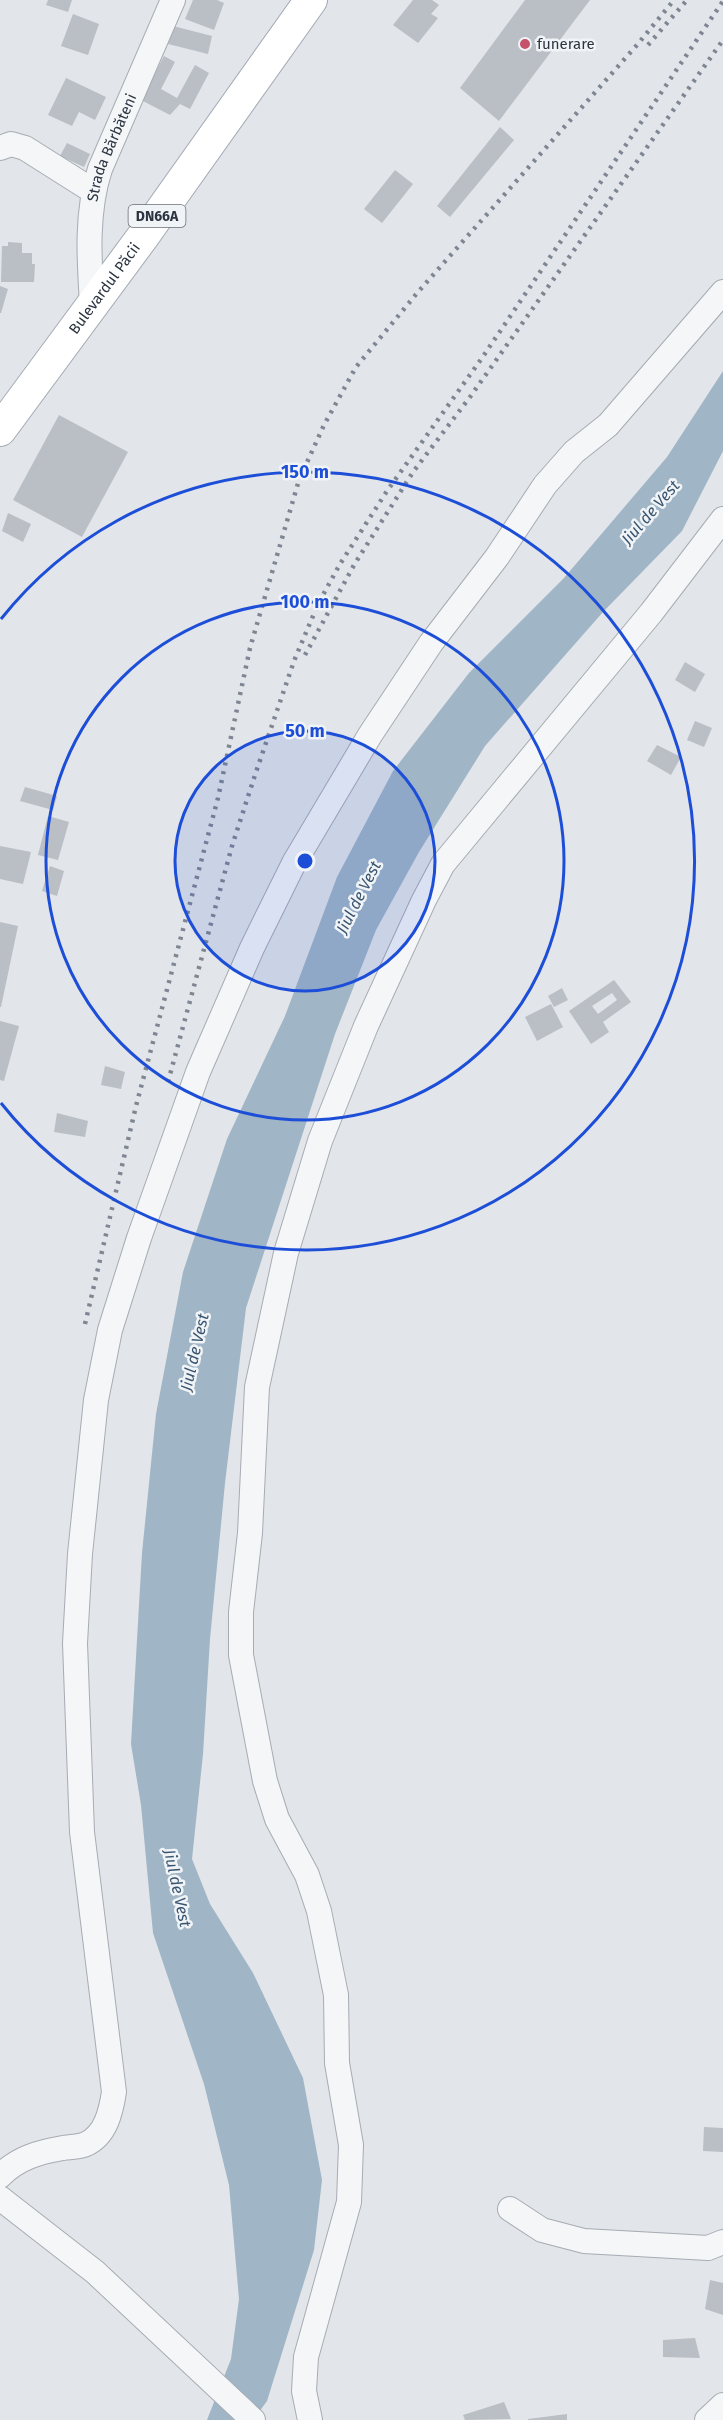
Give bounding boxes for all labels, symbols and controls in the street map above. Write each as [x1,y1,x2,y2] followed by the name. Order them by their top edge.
[537,35,595,53] place label: funerare
[518,37,532,51] marker: funerare
[84,91,140,203] street label: Strada Bărbăteni
[128,205,186,227] road number: DN66A
[65,239,144,338] street label: Bulevardul Păcii
[281,461,329,483] text: 150 m
[617,476,684,549] water label: Jiul de Vest
[281,591,329,613] text: 100 m
[285,720,325,742] text: 50 m
[295,851,315,871] centre of rings
[332,858,385,938] water label: Jiul de Vest
[176,1311,213,1394] water label: Jiul de Vest
[160,1847,195,1929] water label: Jiul de Vest

